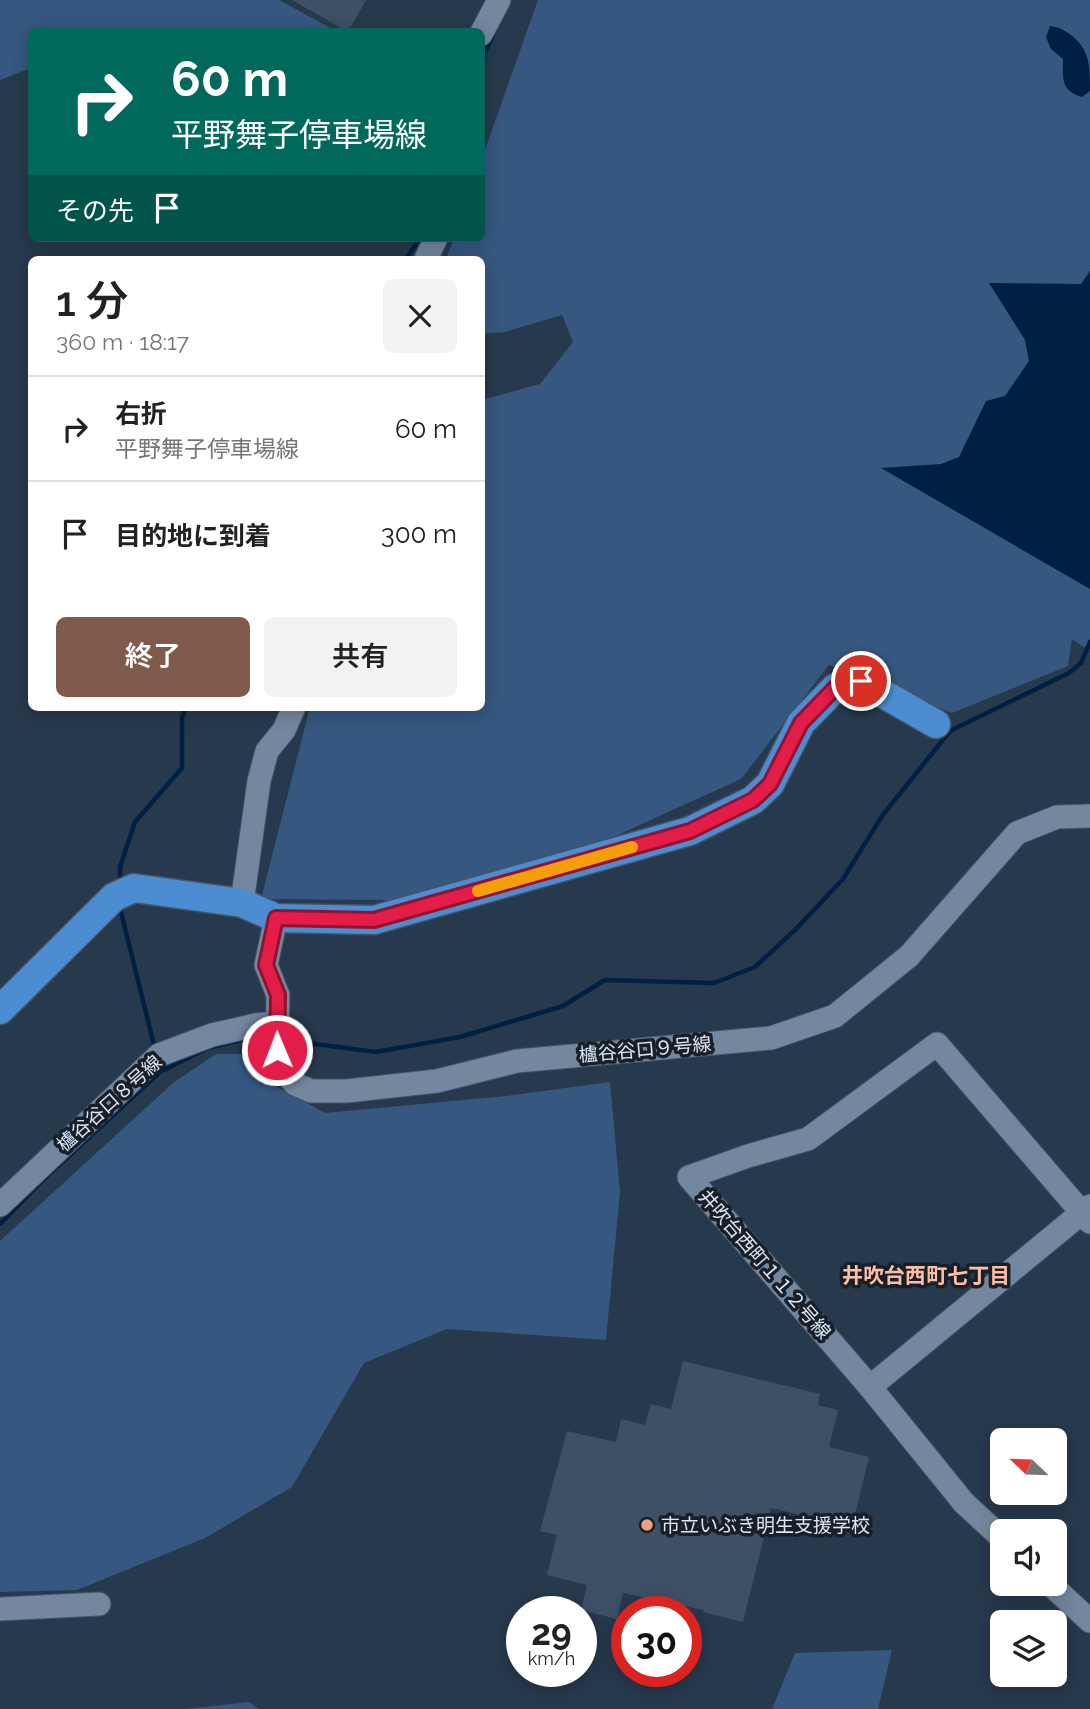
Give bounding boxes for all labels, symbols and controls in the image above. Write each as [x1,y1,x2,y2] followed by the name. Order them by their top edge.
[171,50,288,107] text: 60 m
[56,56,147,147] icon: right
[171,116,427,153] text: 平野舞子停車場線
[148,189,186,227] icon: arrive
[56,196,134,226] text: その先
[56,277,128,326] text: 1 分
[383,279,457,353] button: close
[56,328,189,355] text: 360 m · 18:17
[115,399,167,429] text: 右折
[56,410,94,448] icon: right
[395,414,457,444] text: 60 m
[115,435,299,462] text: 平野舞子停車場線
[56,515,94,553] icon: arrive
[381,519,457,549] text: 300 m
[115,521,271,551] text: 目的地に到着
[56,617,250,697] button: 終了
[264,617,457,697] button: 共有
[831,651,891,711] pin
[842,662,880,700] icon: arrive
[240,1013,314,1087] position arrow
[578,1032,712,1066] street label: 櫨谷谷口９号線
[52,1050,166,1156] street label: 櫨谷谷口８号線
[694,1185,836,1343] street label: 井吹台西町１１２号線
[842,1263,1010,1288] district label: 井吹台西町七丁目
[990,1428,1068,1505] north arrow
[990,1428,1067,1687] map controls
[661,1514,870,1536] place label: 市立いぶき明生支援学校
[639,1517,655,1533] marker: 市立いぶき明生支援学校
[990,1519,1067,1596] button: sound
[611,1596,702,1687] speed limit sign: 30
[990,1610,1067,1687] button: layers
[531,1612,572,1653] text: 29
[528,1648,575,1669] text: km/h

